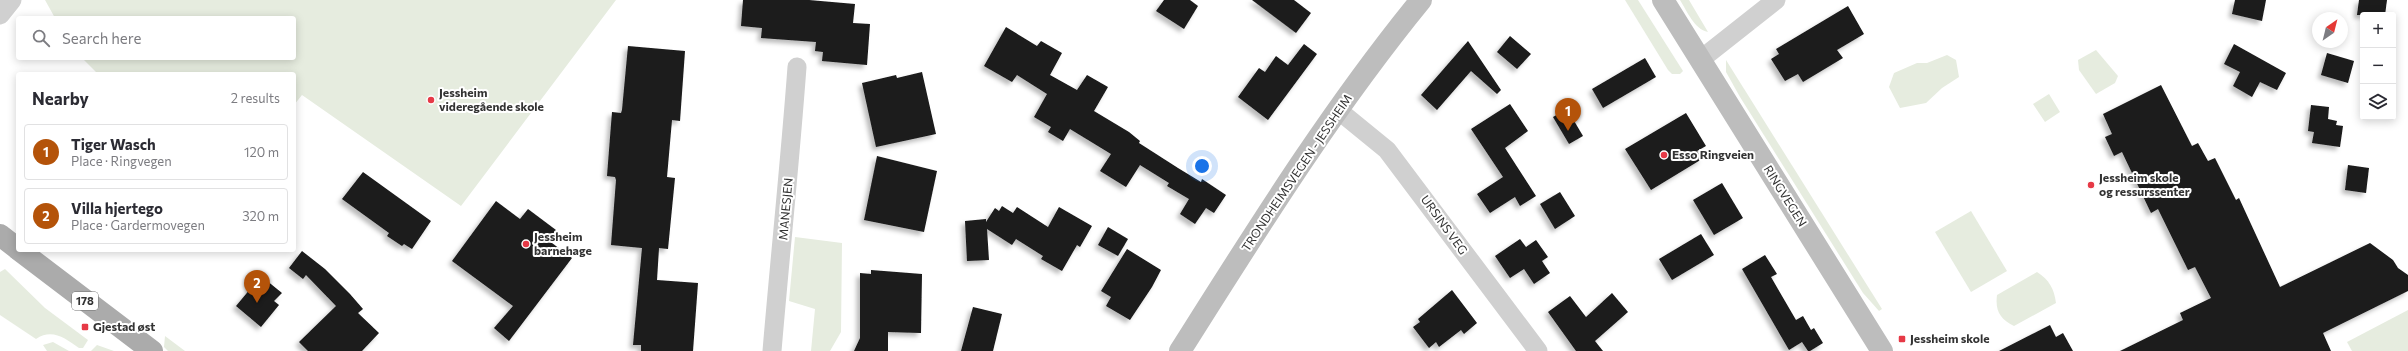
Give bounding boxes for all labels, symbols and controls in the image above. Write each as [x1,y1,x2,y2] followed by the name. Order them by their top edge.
[2312,12,2348,48] north arrow
[2360,12,2396,120] map controls
[2360,12,2396,48] button: +
[16,16,296,60] search box
[30,27,52,49] icon: search
[62,29,141,47] text: Search here
[2360,48,2396,84] button: −
[2360,84,2396,120] button: layers
[439,85,544,113] place label: Jessheim videregående skole
[32,88,89,109] text: Nearby
[231,90,280,106] text: 2 results
[1238,91,1355,254] street label: TRONDHEIMSVEGEN - JESSHEIM
[426,95,436,105] marker: Jessheim videregående skole
[1555,98,1581,131] pin: 1
[71,135,156,153] text: Tiger Wasch
[43,144,49,160] text: 1
[244,144,279,160] text: 120 m
[1672,147,1754,161] place label: Esso Ringveien
[1659,150,1669,160] marker: Esso Ringveien
[71,153,172,169] text: Place · Ringvegen
[1192,156,1212,176] your location
[1761,162,1810,229] street label: RINGVEGEN
[2099,170,2190,198] place label: Jessheim skole og ressurssenter
[775,177,796,241] street label: MANESJEN
[2086,180,2096,190] marker: Jessheim skole og ressurssenter
[1419,192,1471,257] street label: URSINS VEG
[71,199,163,217] text: Villa hjertego
[42,208,50,224] text: 2
[242,208,279,224] text: 320 m
[71,217,205,233] text: Place · Gardermovegen
[534,229,592,257] place label: Jessheim barnehage
[521,239,531,249] marker: Jessheim barnehage
[244,270,270,303] pin: 2
[72,292,98,310] road number: 178
[93,319,155,333] place label: Gjestad øst
[80,322,90,332] marker: Gjestad øst
[1910,331,1990,346] place label: Jessheim skole
[1897,334,1907,344] marker: Jessheim skole

